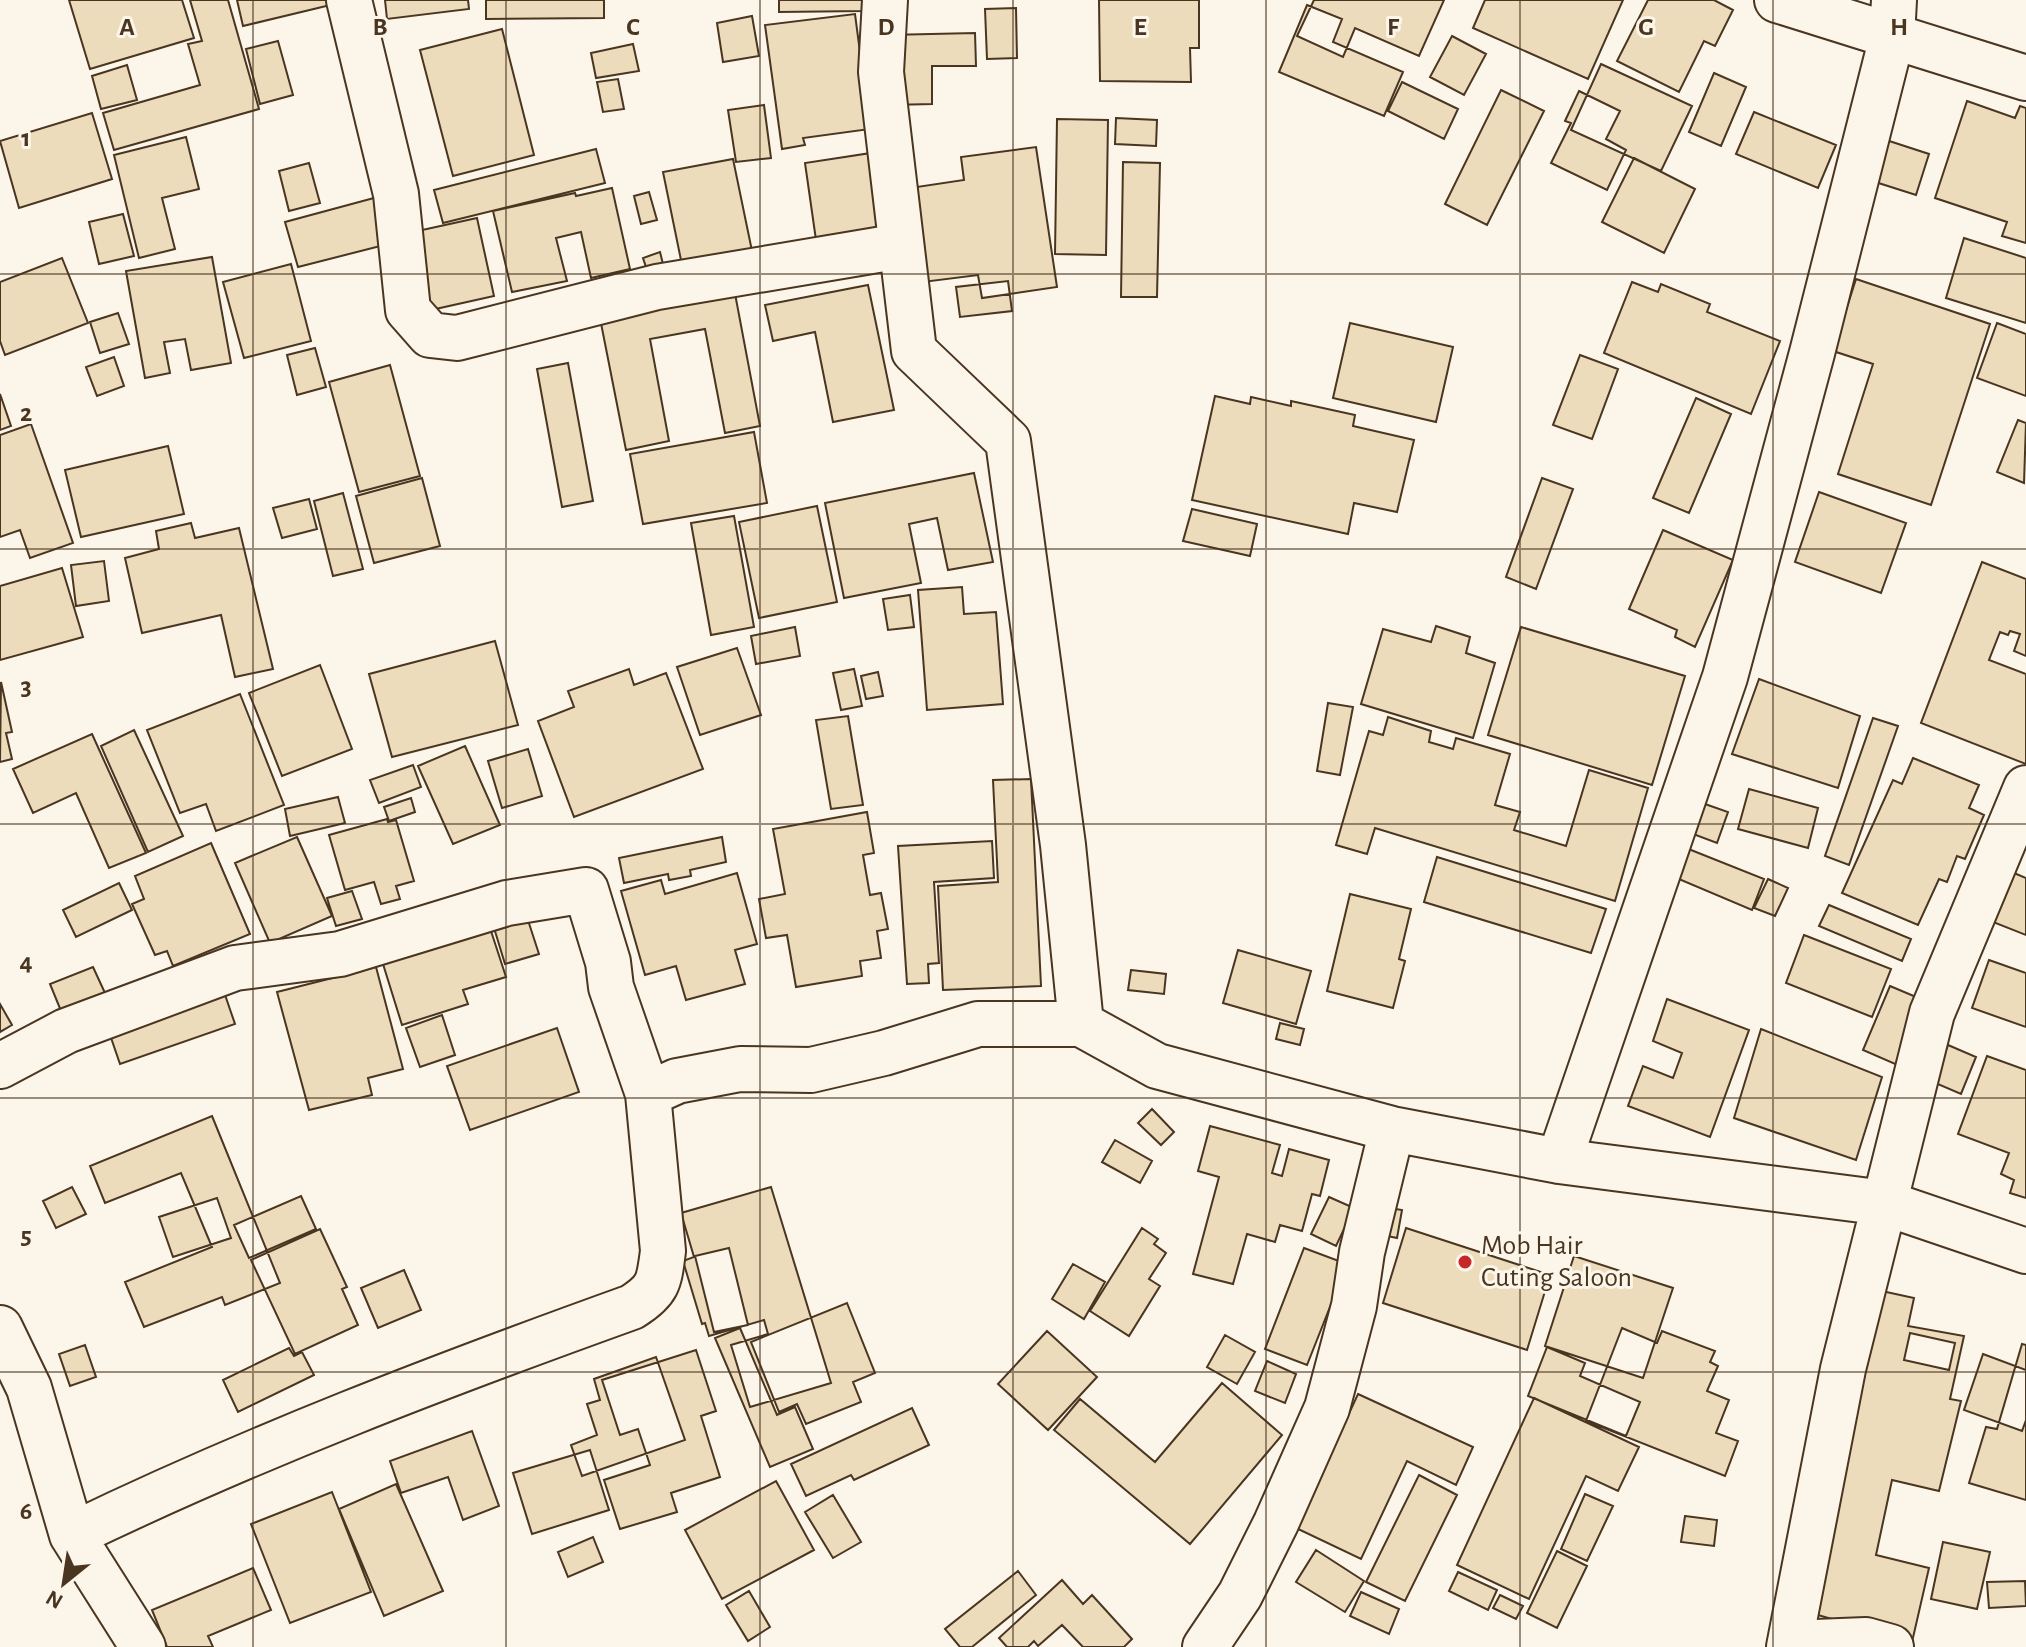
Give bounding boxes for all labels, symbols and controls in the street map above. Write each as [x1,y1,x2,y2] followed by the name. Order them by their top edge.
[119,14,135,40] text: A
[372,14,388,40] text: B
[626,14,640,40] text: C
[877,14,895,40] text: D
[1133,14,1147,40] text: E
[1387,14,1400,40] text: F
[1638,14,1654,40] text: G
[1890,14,1908,40] text: H
[21,125,31,151] text: 1
[20,400,32,426] text: 2
[20,674,32,700] text: 3
[19,949,33,975] text: 4
[20,1223,32,1249] text: 5
[1481,1232,1632,1292] place label: Mob Hair Cuting Saloon
[1456,1253,1474,1271] marker: Mob Hair Cuting Saloon
[20,1498,32,1524] text: 6
[24,1543,104,1623] north arrow
[42,1586,67,1613] text: N

